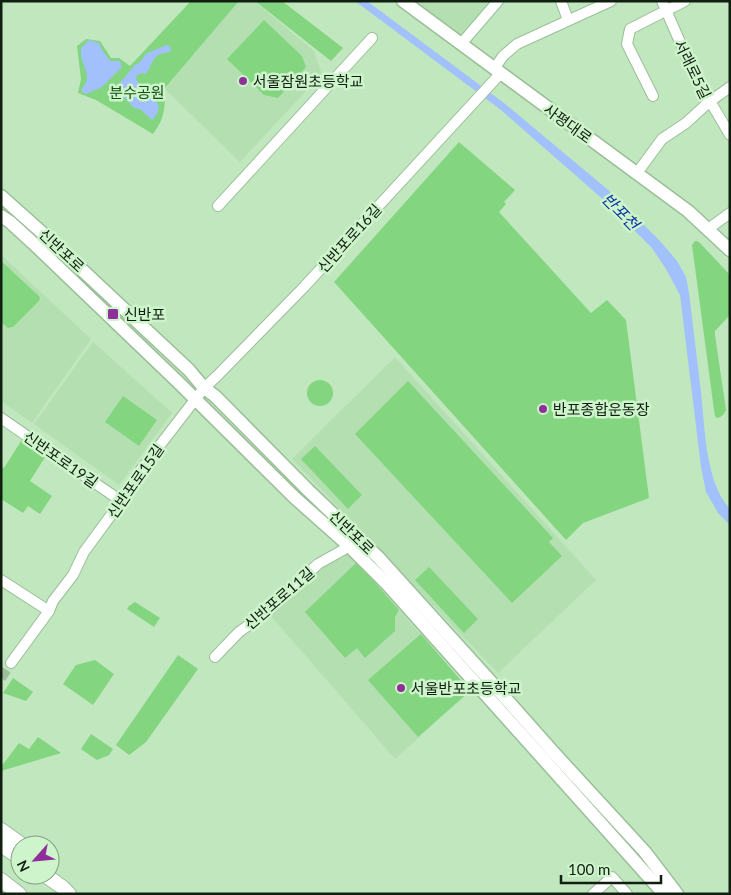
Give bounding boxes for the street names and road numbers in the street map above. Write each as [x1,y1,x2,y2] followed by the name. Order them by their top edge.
[671,36,715,102] street label: 서래로5길
[540,99,596,147] street label: 사평대로
[313,200,385,276] street label: 신반포로16길
[36,225,88,275] street label: 신반포로
[20,427,102,491] street label: 신반포로19길
[103,440,167,522] street label: 신반포로15길
[326,506,378,558] street label: 신반포로
[240,563,318,633] street label: 신반포로11길

